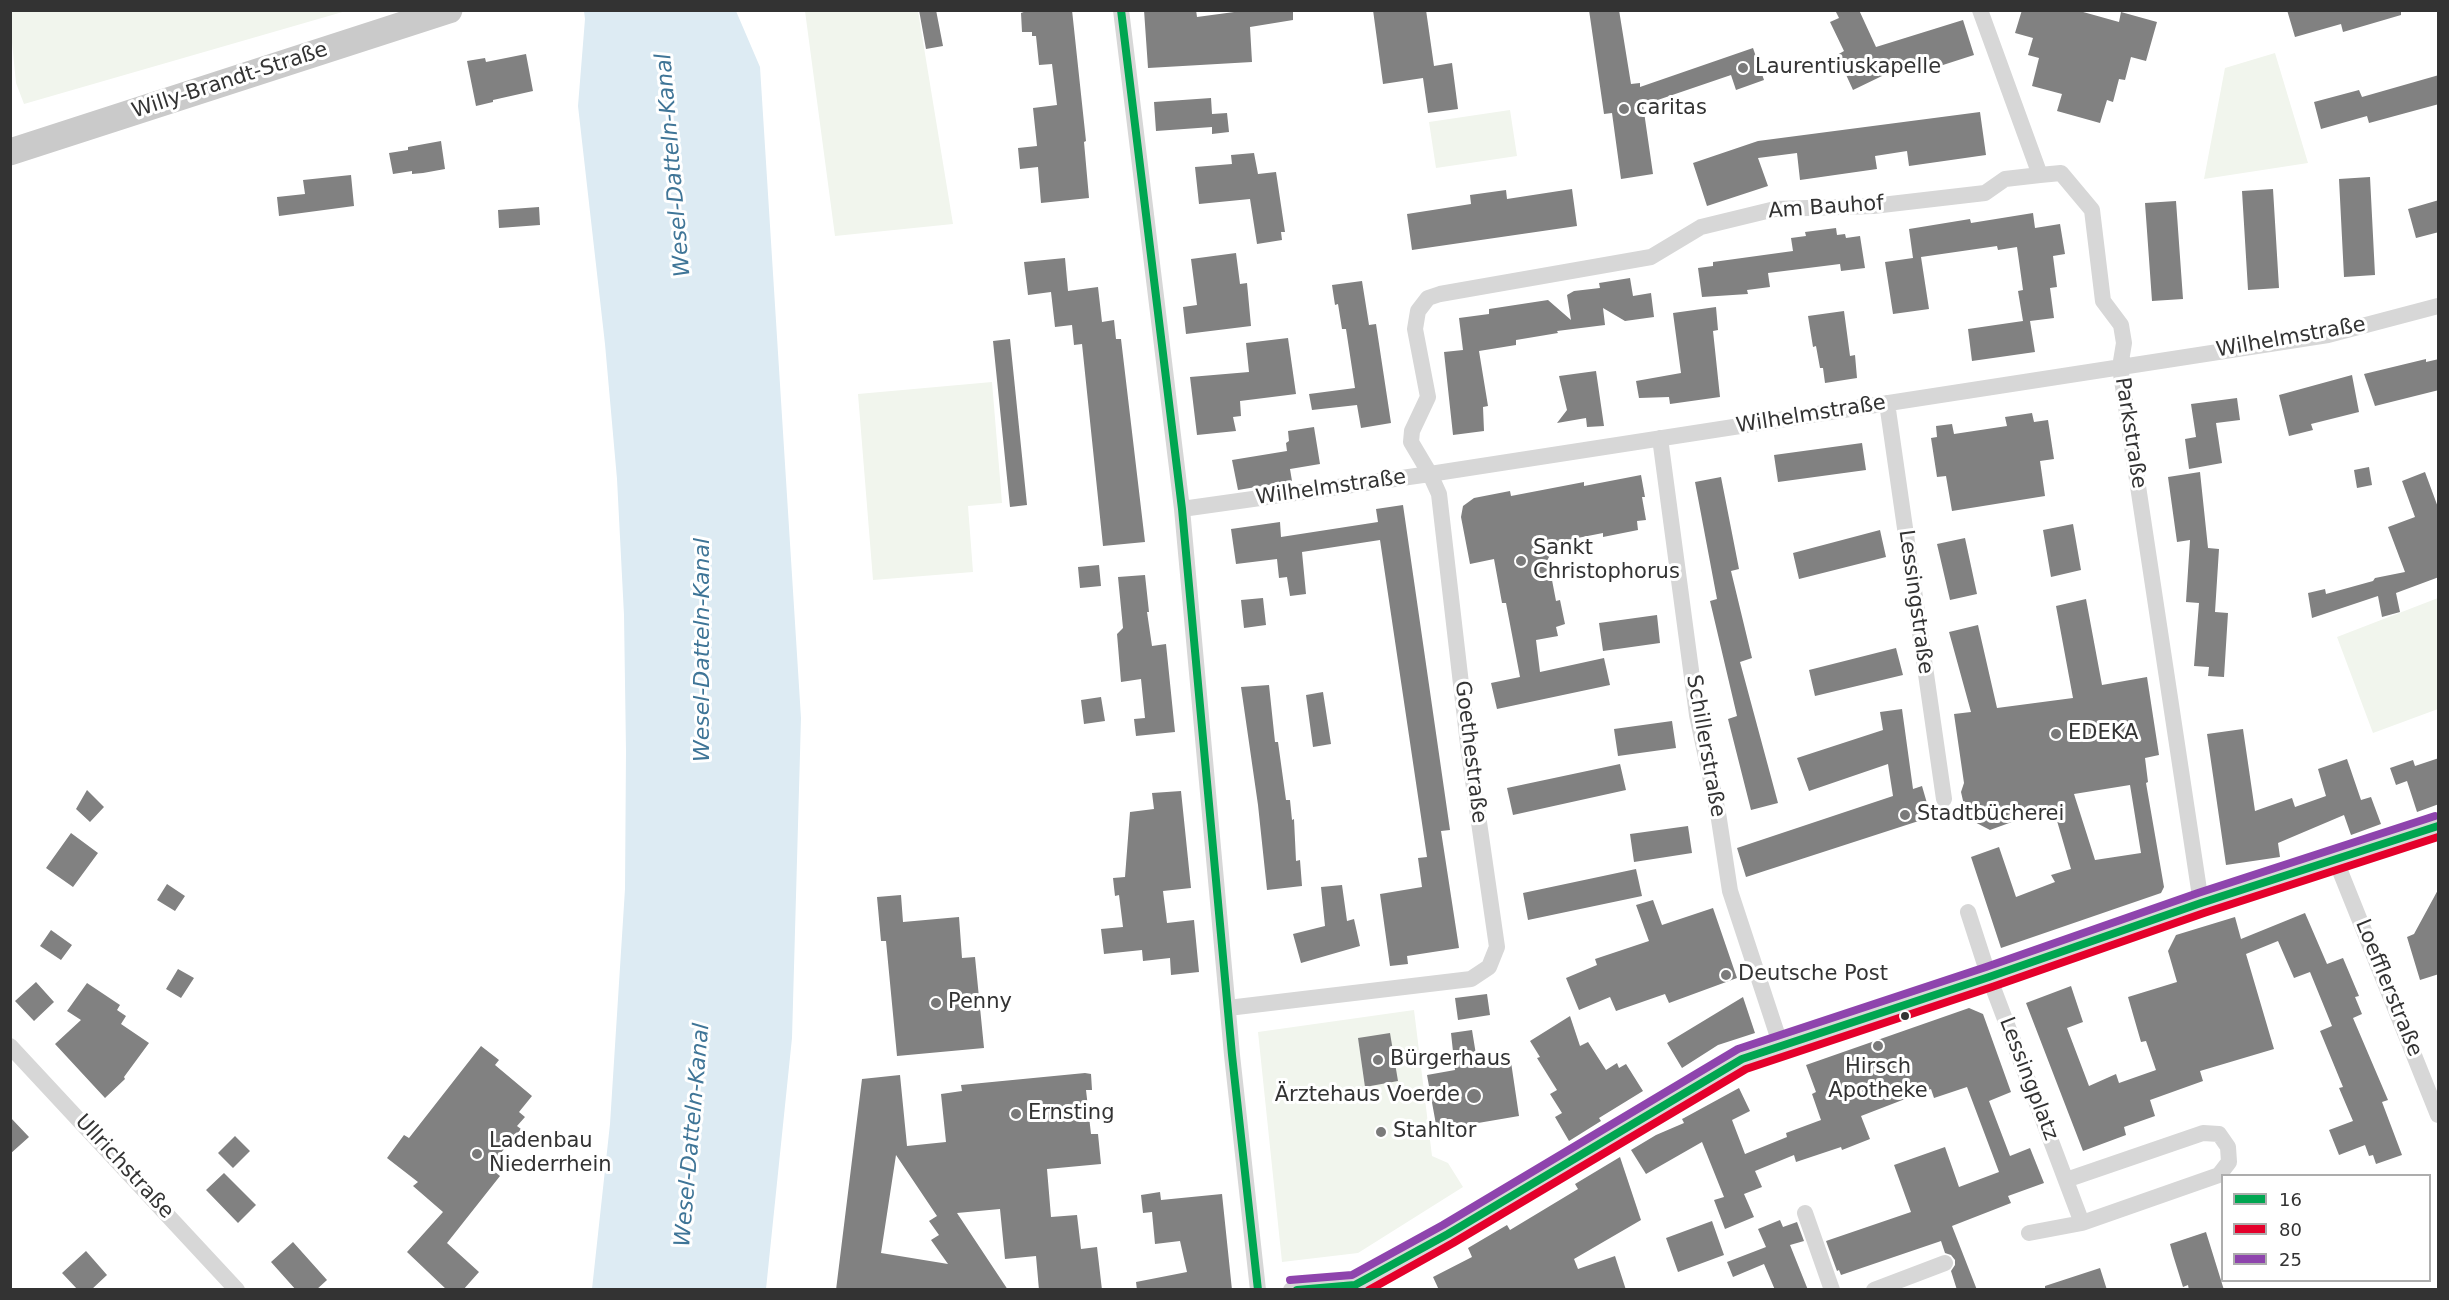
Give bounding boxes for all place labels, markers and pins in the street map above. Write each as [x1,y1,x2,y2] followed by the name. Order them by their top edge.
[1755,55,1941,81] place label: Laurentiuskapelle
[1736,61,1750,75] marker: Laurentiuskapelle
[1636,96,1707,122] place label: caritas
[1617,102,1631,116] marker: caritas
[1533,536,1680,586] place label: Sankt Christophorus
[1514,554,1528,568] marker: Sankt Christophorus
[2068,721,2138,747] place label: EDEKA
[2049,727,2063,741] marker: EDEKA
[1917,802,2064,828] place label: Stadtbücherei
[1898,808,1912,822] marker: Stadtbücherei
[1738,962,1888,988] place label: Deutsche Post
[1719,968,1733,982] marker: Deutsche Post
[948,990,1012,1016] place label: Penny
[929,996,943,1010] marker: Penny
[1899,1010,1911,1022] unlabelled marker
[1871,1039,1885,1053] marker: Hirsch Apotheke
[1390,1047,1511,1073] place label: Bürgerhaus
[1371,1053,1385,1067] marker: Bürgerhaus
[1828,1055,1928,1105] place label: Hirsch Apotheke
[1275,1083,1460,1109] place label: Ärztehaus Voerde
[1465,1087,1483,1105] marker: Ärztehaus Voerde
[1028,1101,1114,1127] place label: Ernsting
[1009,1107,1023,1121] marker: Ernsting
[1393,1119,1476,1145] place label: Stahltor
[1374,1125,1388,1139] marker: Stahltor
[489,1129,612,1179] place label: Ladenbau Niederrhein
[470,1147,484,1161] marker: Ladenbau Niederrhein

